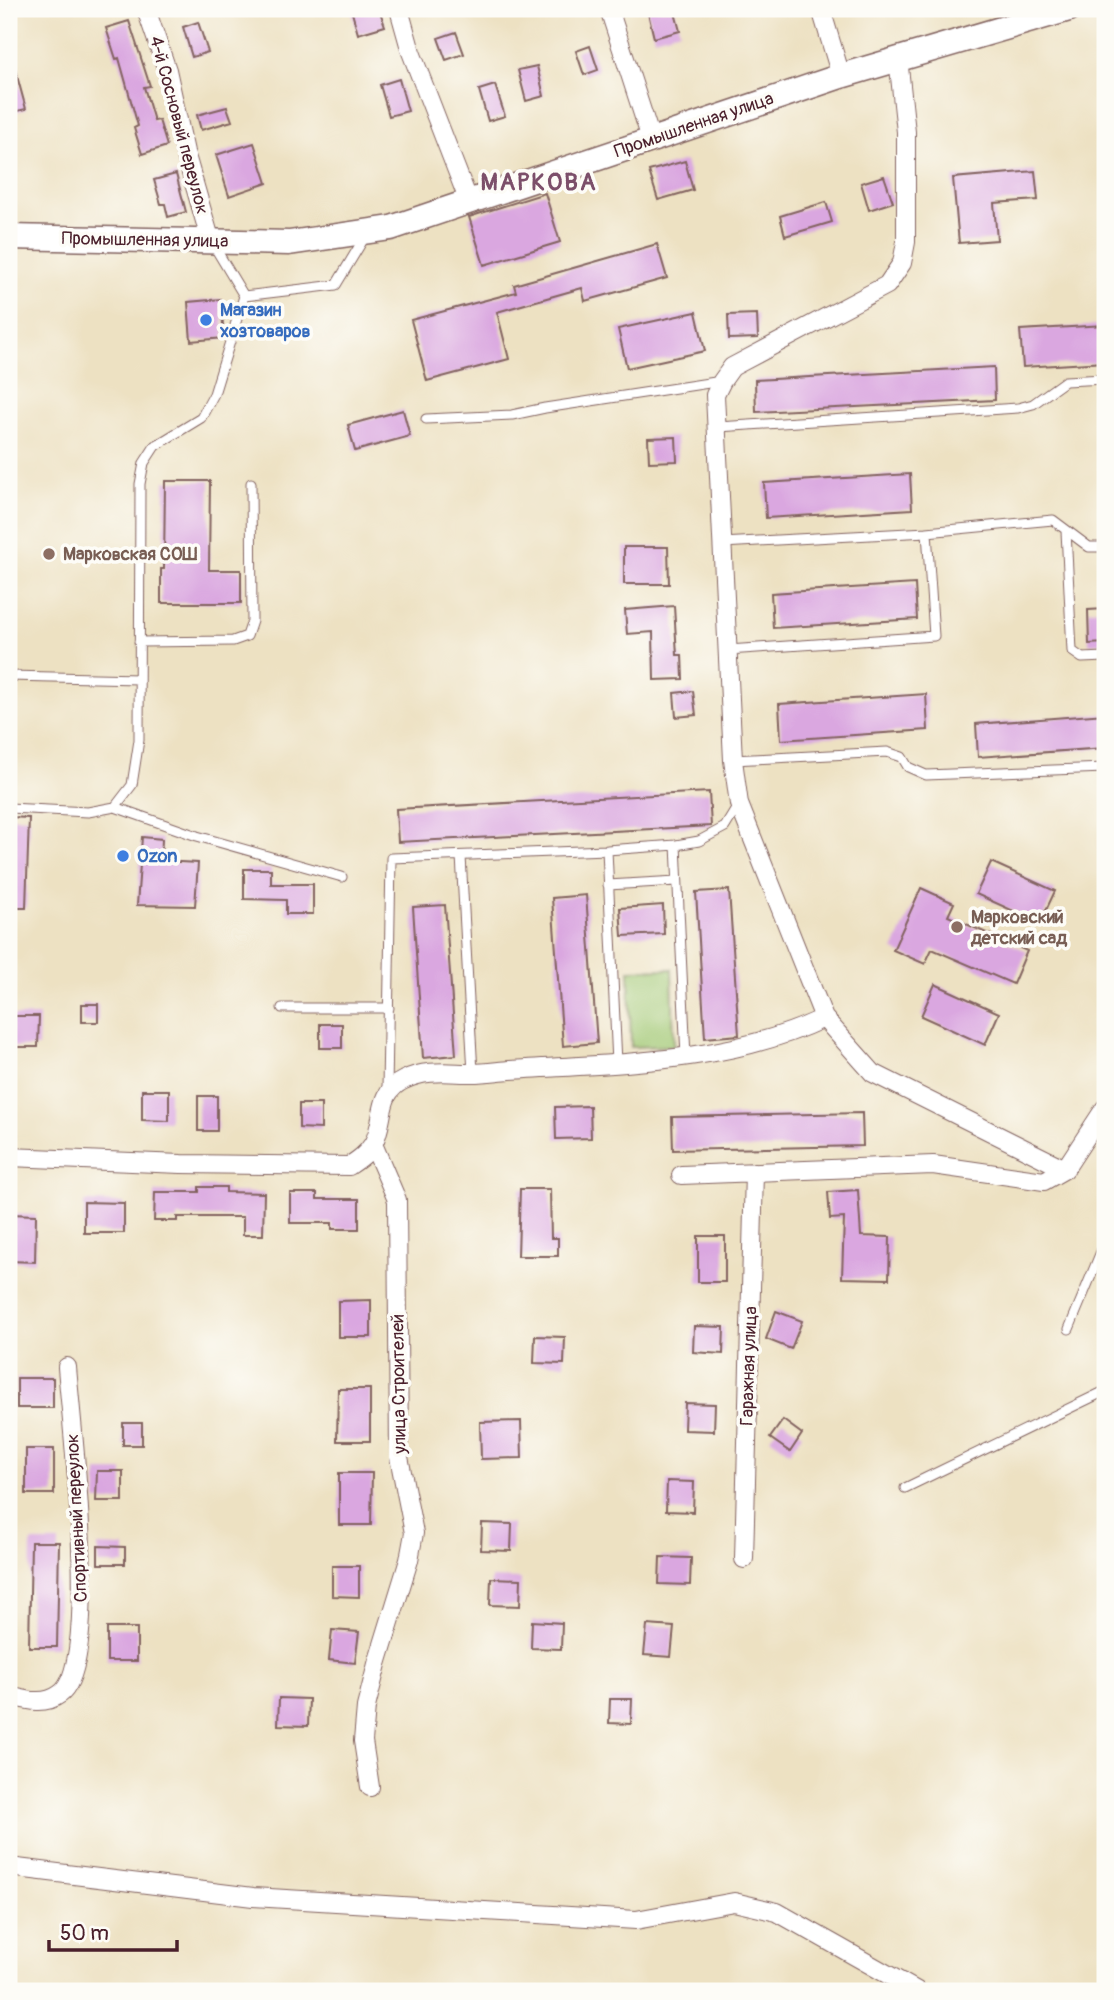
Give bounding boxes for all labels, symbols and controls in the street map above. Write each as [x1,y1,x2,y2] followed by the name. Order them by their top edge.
[144,33,214,217] street label: 4-й Сосновый переулок
[611,87,777,163] street label: Промышленная улица
[481,168,597,197] district label: МАРКОВА
[61,227,229,253] street label: Промышленная улица
[219,299,310,343] place label: Магазин хозтоваров
[198,312,214,328] marker: Магазин хозтоваров
[63,543,197,566] place label: Марковская СОШ
[41,546,57,562] marker: Марковская СОШ
[137,845,177,868] place label: Ozon
[115,848,131,864] marker: Ozon
[970,906,1067,950] place label: Марковский детский сад
[949,919,965,935] marker: Марковский детский сад
[735,1306,763,1426] street label: Гаражная улица
[386,1314,412,1455] street label: улица Строителей
[61,1433,93,1603] street label: Спортивный переулок
[49,1909,177,1953] scale bar
[60,1920,109,1947] text: 50 m

